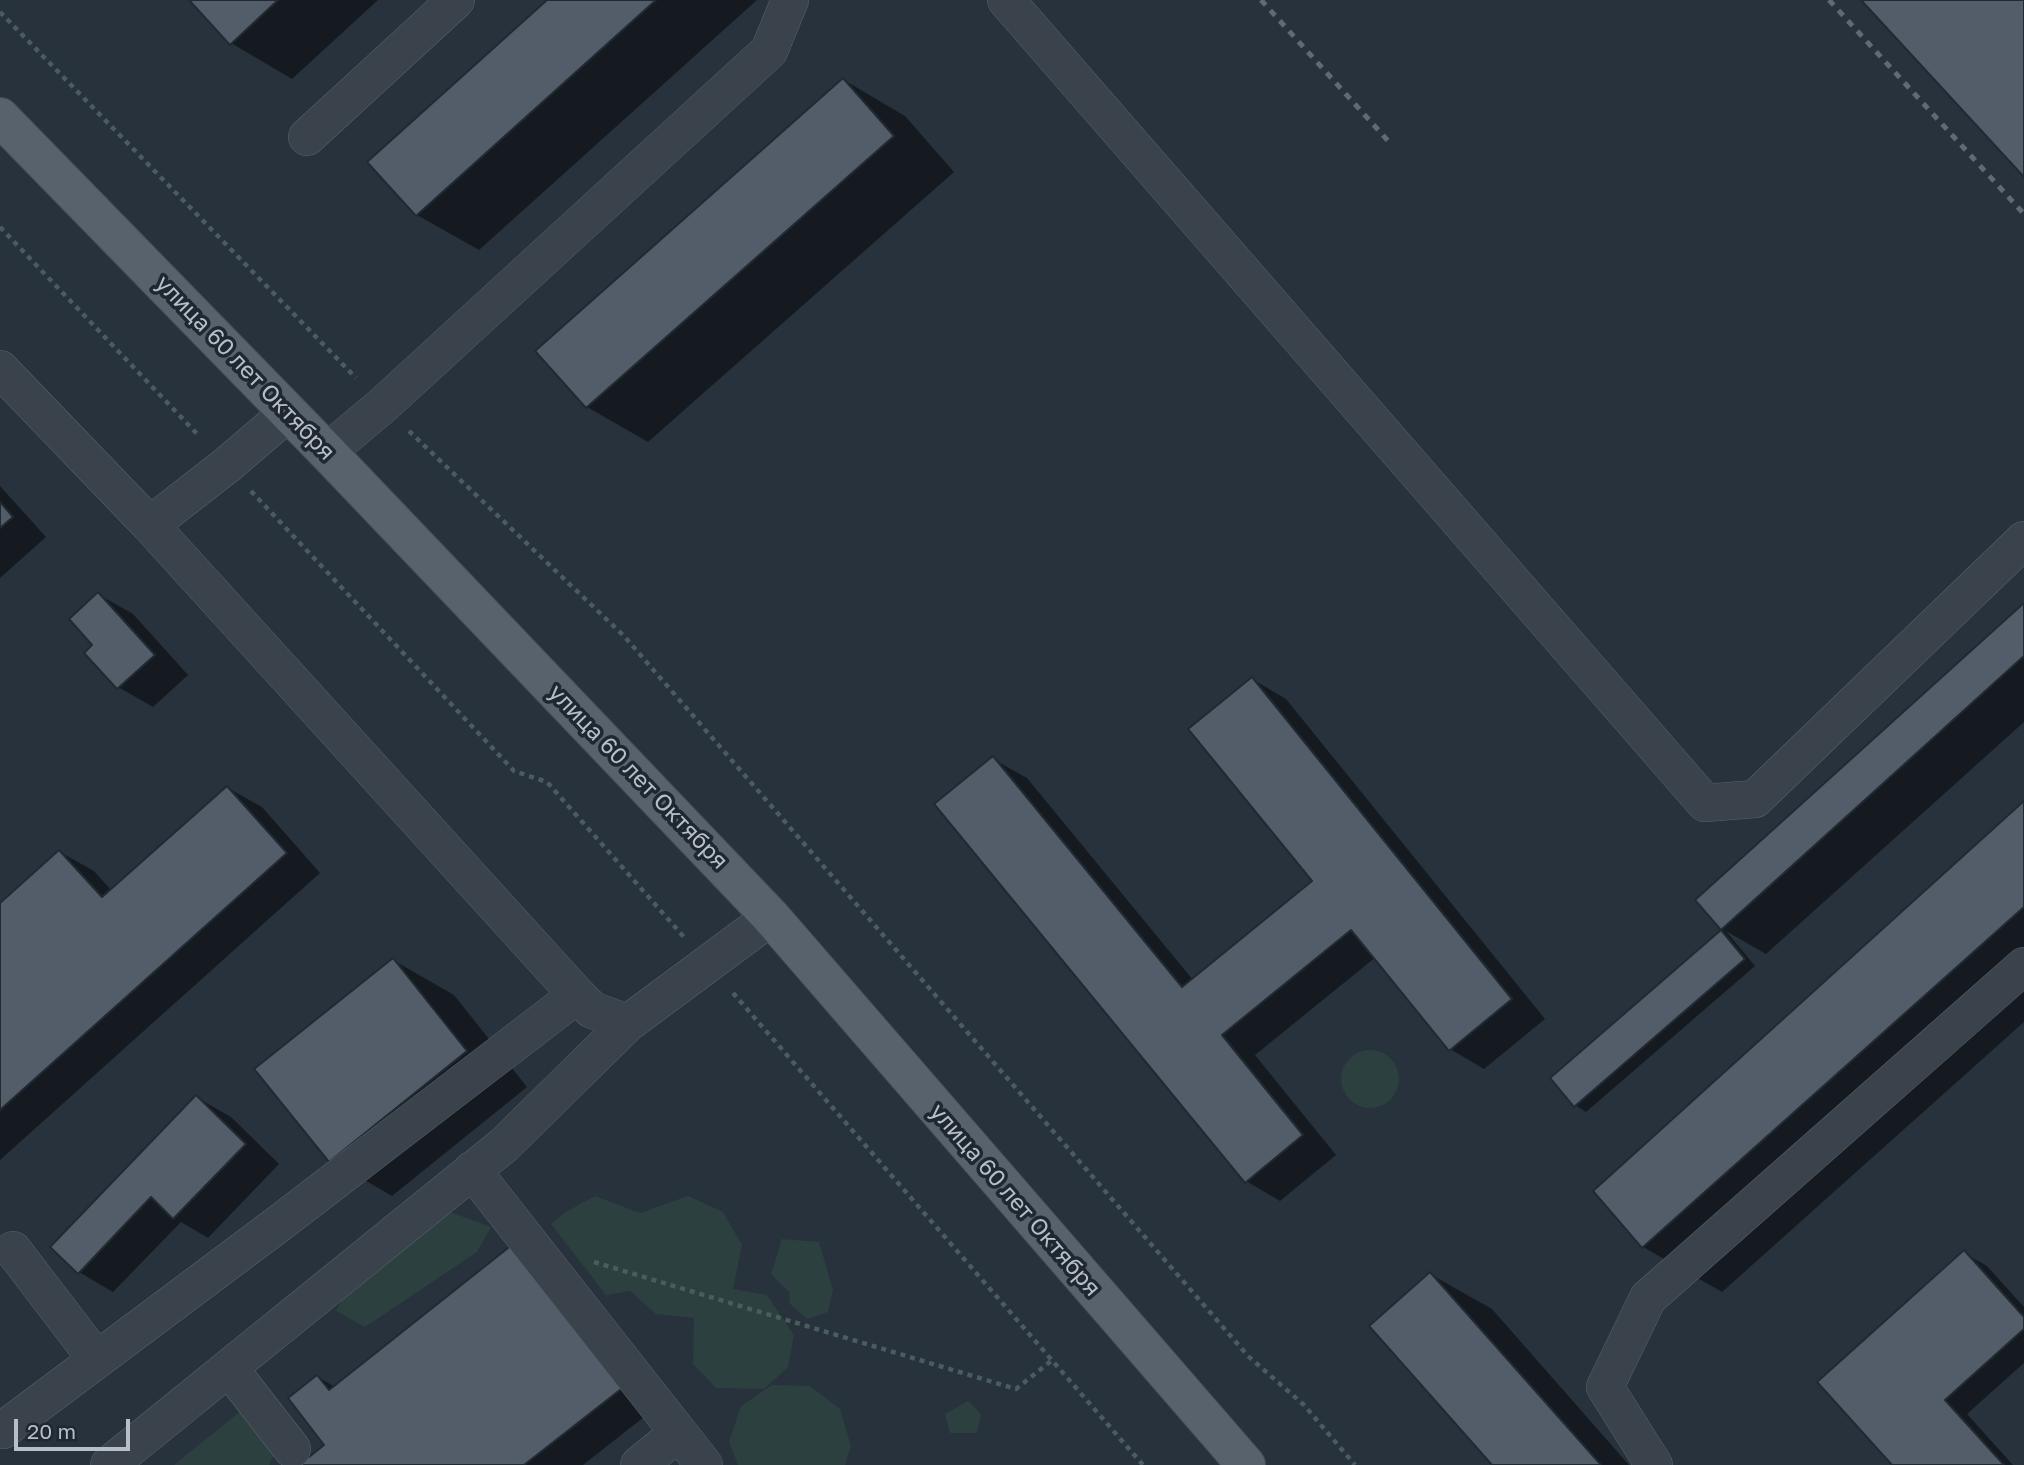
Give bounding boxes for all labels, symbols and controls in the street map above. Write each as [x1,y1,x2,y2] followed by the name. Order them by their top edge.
[150,270,340,466] street label: улица 60 лет Октября
[543,679,733,875] street label: улица 60 лет Октября
[924,1098,1106,1302] street label: улица 60 лет Октября
[18,1406,133,1450] scale bar
[27,1418,76,1444] text: 20 m

